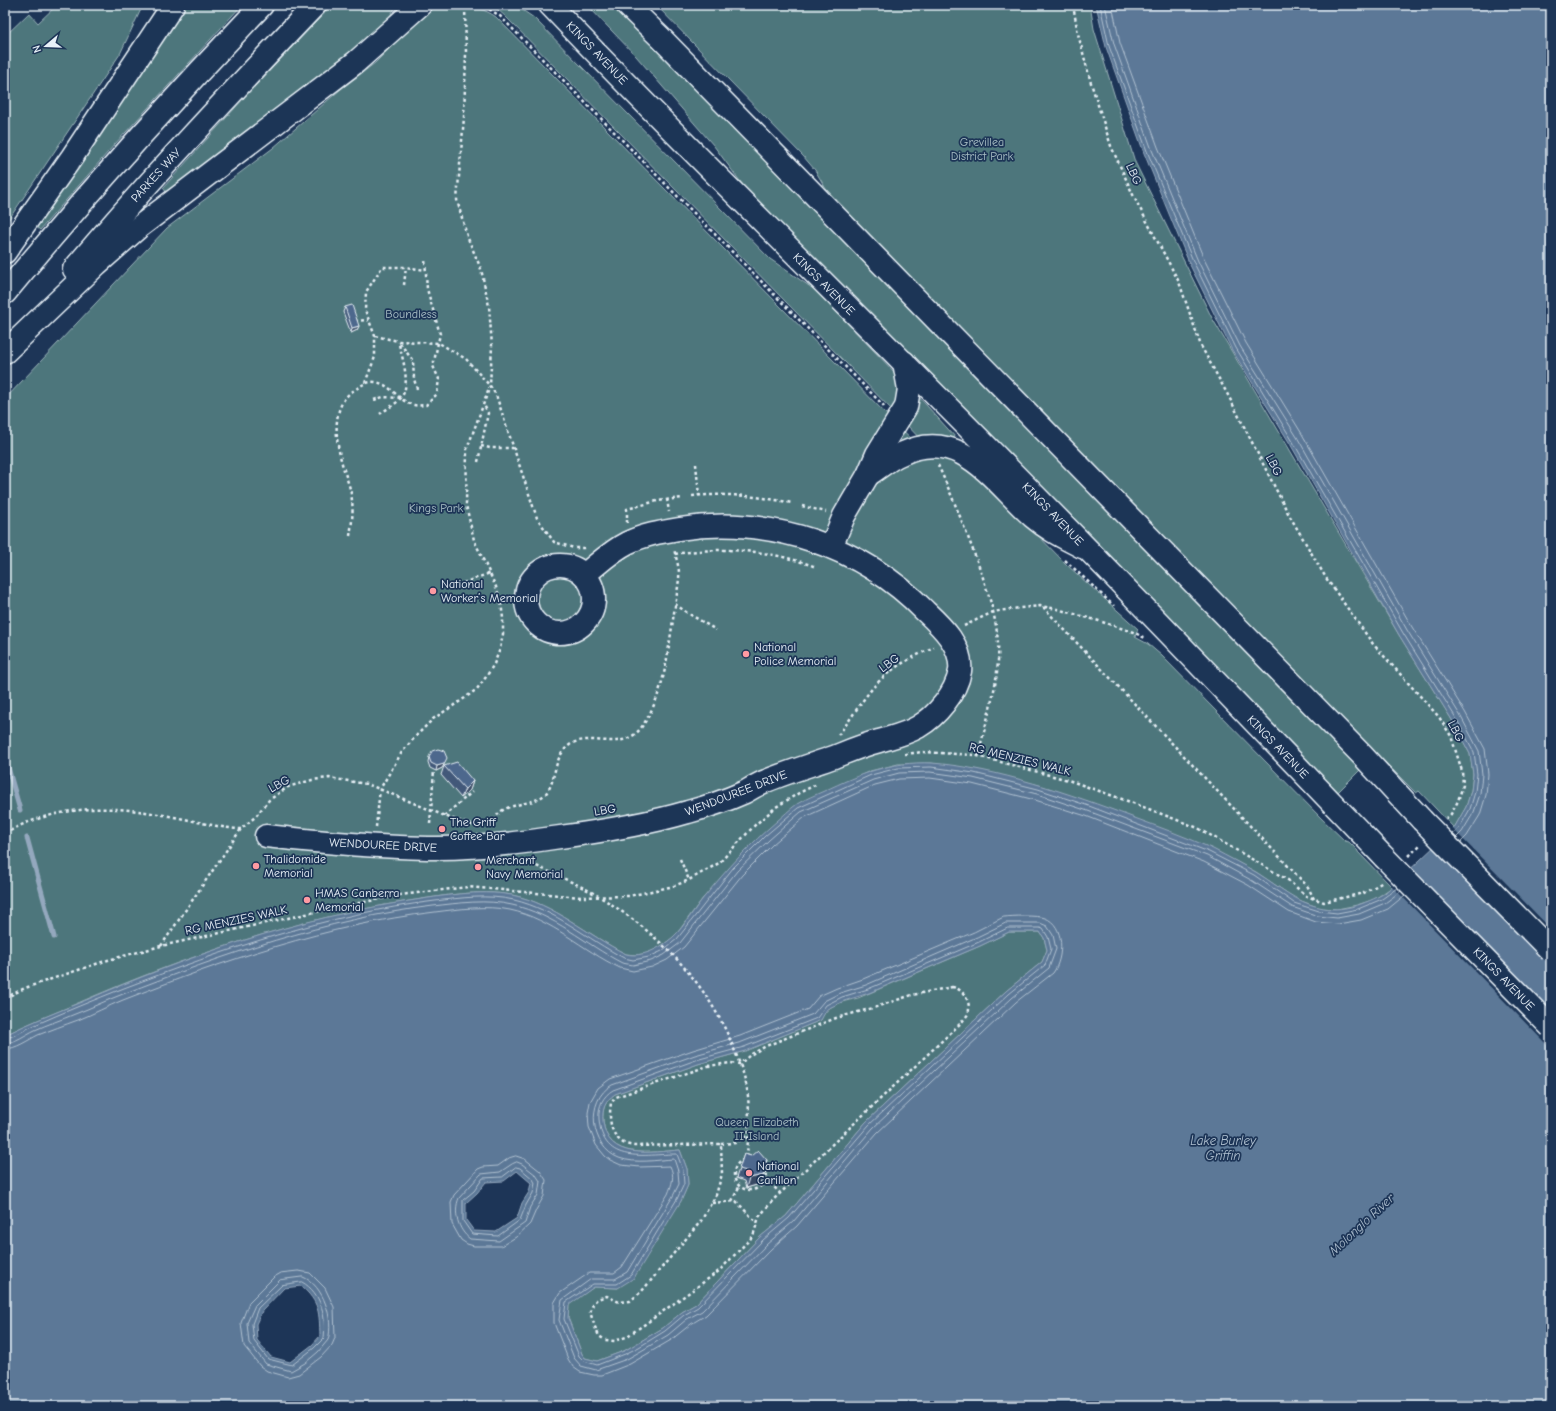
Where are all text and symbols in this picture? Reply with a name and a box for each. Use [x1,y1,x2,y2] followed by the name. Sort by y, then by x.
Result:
[563,19,631,87] street label: KINGS AVENUE
[26,26,66,66] north arrow
[30,44,44,55] text: N
[951,135,1013,163] park label: Grevillea District Park
[128,144,185,205] street label: PARKES WAY
[1123,161,1145,187] street label: LBG
[790,250,858,318] street label: KINGS AVENUE
[385,307,437,321] park label: Boundless
[1263,452,1285,478] street label: LBG
[1019,480,1087,548] street label: KINGS AVENUE
[409,501,463,515] park label: Kings Park
[441,577,538,605] place label: National Worker’s Memorial
[428,586,438,596] marker: National Worker’s Memorial
[754,640,836,668] place label: National Police Memorial
[741,649,751,659] marker: National Police Memorial
[876,651,902,675] street label: LBG
[1244,713,1312,781] street label: KINGS AVENUE
[1445,718,1467,744] street label: LBG
[968,740,1072,778] street label: RG MENZIES WALK
[683,767,789,819] street label: WENDOUREE DRIVE
[266,772,292,795] street label: LBG
[593,801,617,819] street label: LBG
[450,815,505,843] place label: The Griff Coffee Bar
[437,824,447,834] marker: The Griff Coffee Bar
[329,835,437,855] street label: WENDOUREE DRIVE
[264,852,326,880] place label: Thalidomide Memorial
[486,853,563,881] place label: Merchant Navy Memorial
[251,861,261,871] marker: Thalidomide Memorial
[473,862,483,872] marker: Merchant Navy Memorial
[315,886,399,914] place label: HMAS Canberra Memorial
[302,895,312,905] marker: HMAS Canberra Memorial
[184,902,289,938] street label: RG MENZIES WALK
[1470,945,1538,1013] street label: KINGS AVENUE
[715,1115,799,1143] park label: Queen Elizabeth II Island
[1190,1133,1257,1163] water label: Lake Burley Griffin
[757,1159,799,1187] place label: National Carillon
[744,1168,754,1178] marker: National Carillon
[1325,1190,1398,1259] water label: Molonglo River

